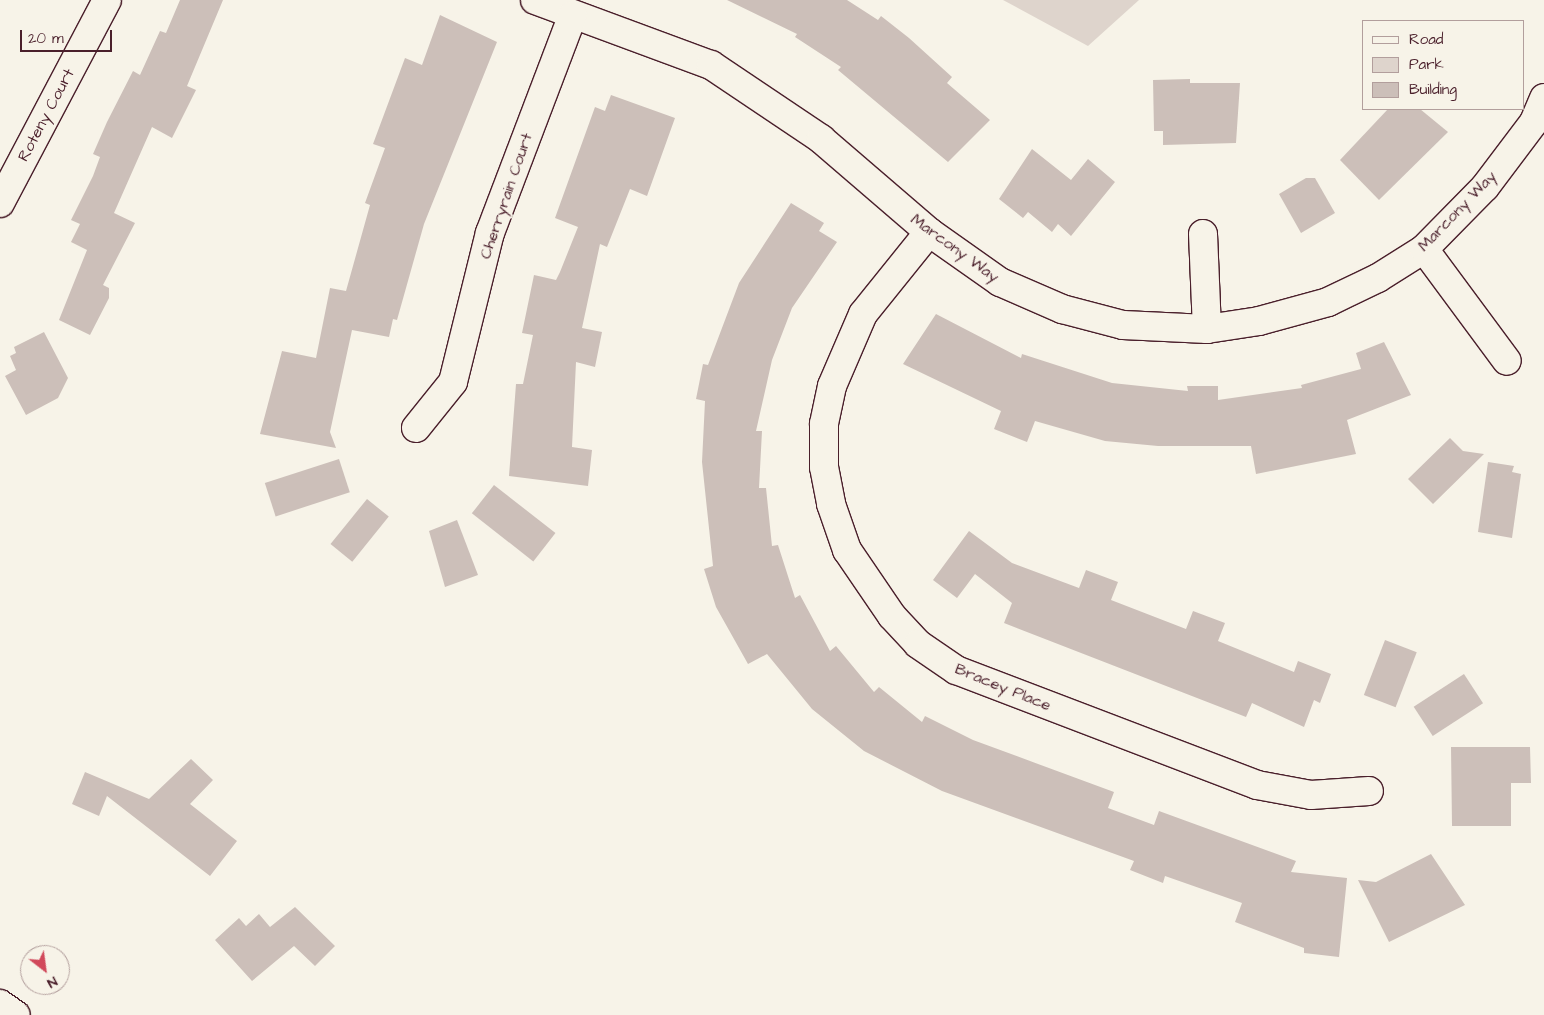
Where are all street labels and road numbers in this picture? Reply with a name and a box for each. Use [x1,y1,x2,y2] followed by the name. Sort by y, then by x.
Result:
[13,65,79,165] street label: Roteny Court
[475,131,537,261] street label: Cherryrain Court
[1414,167,1500,255] street label: Marcony Way
[907,210,1003,286] street label: Marcony Way
[952,659,1054,715] street label: Bracey Place

